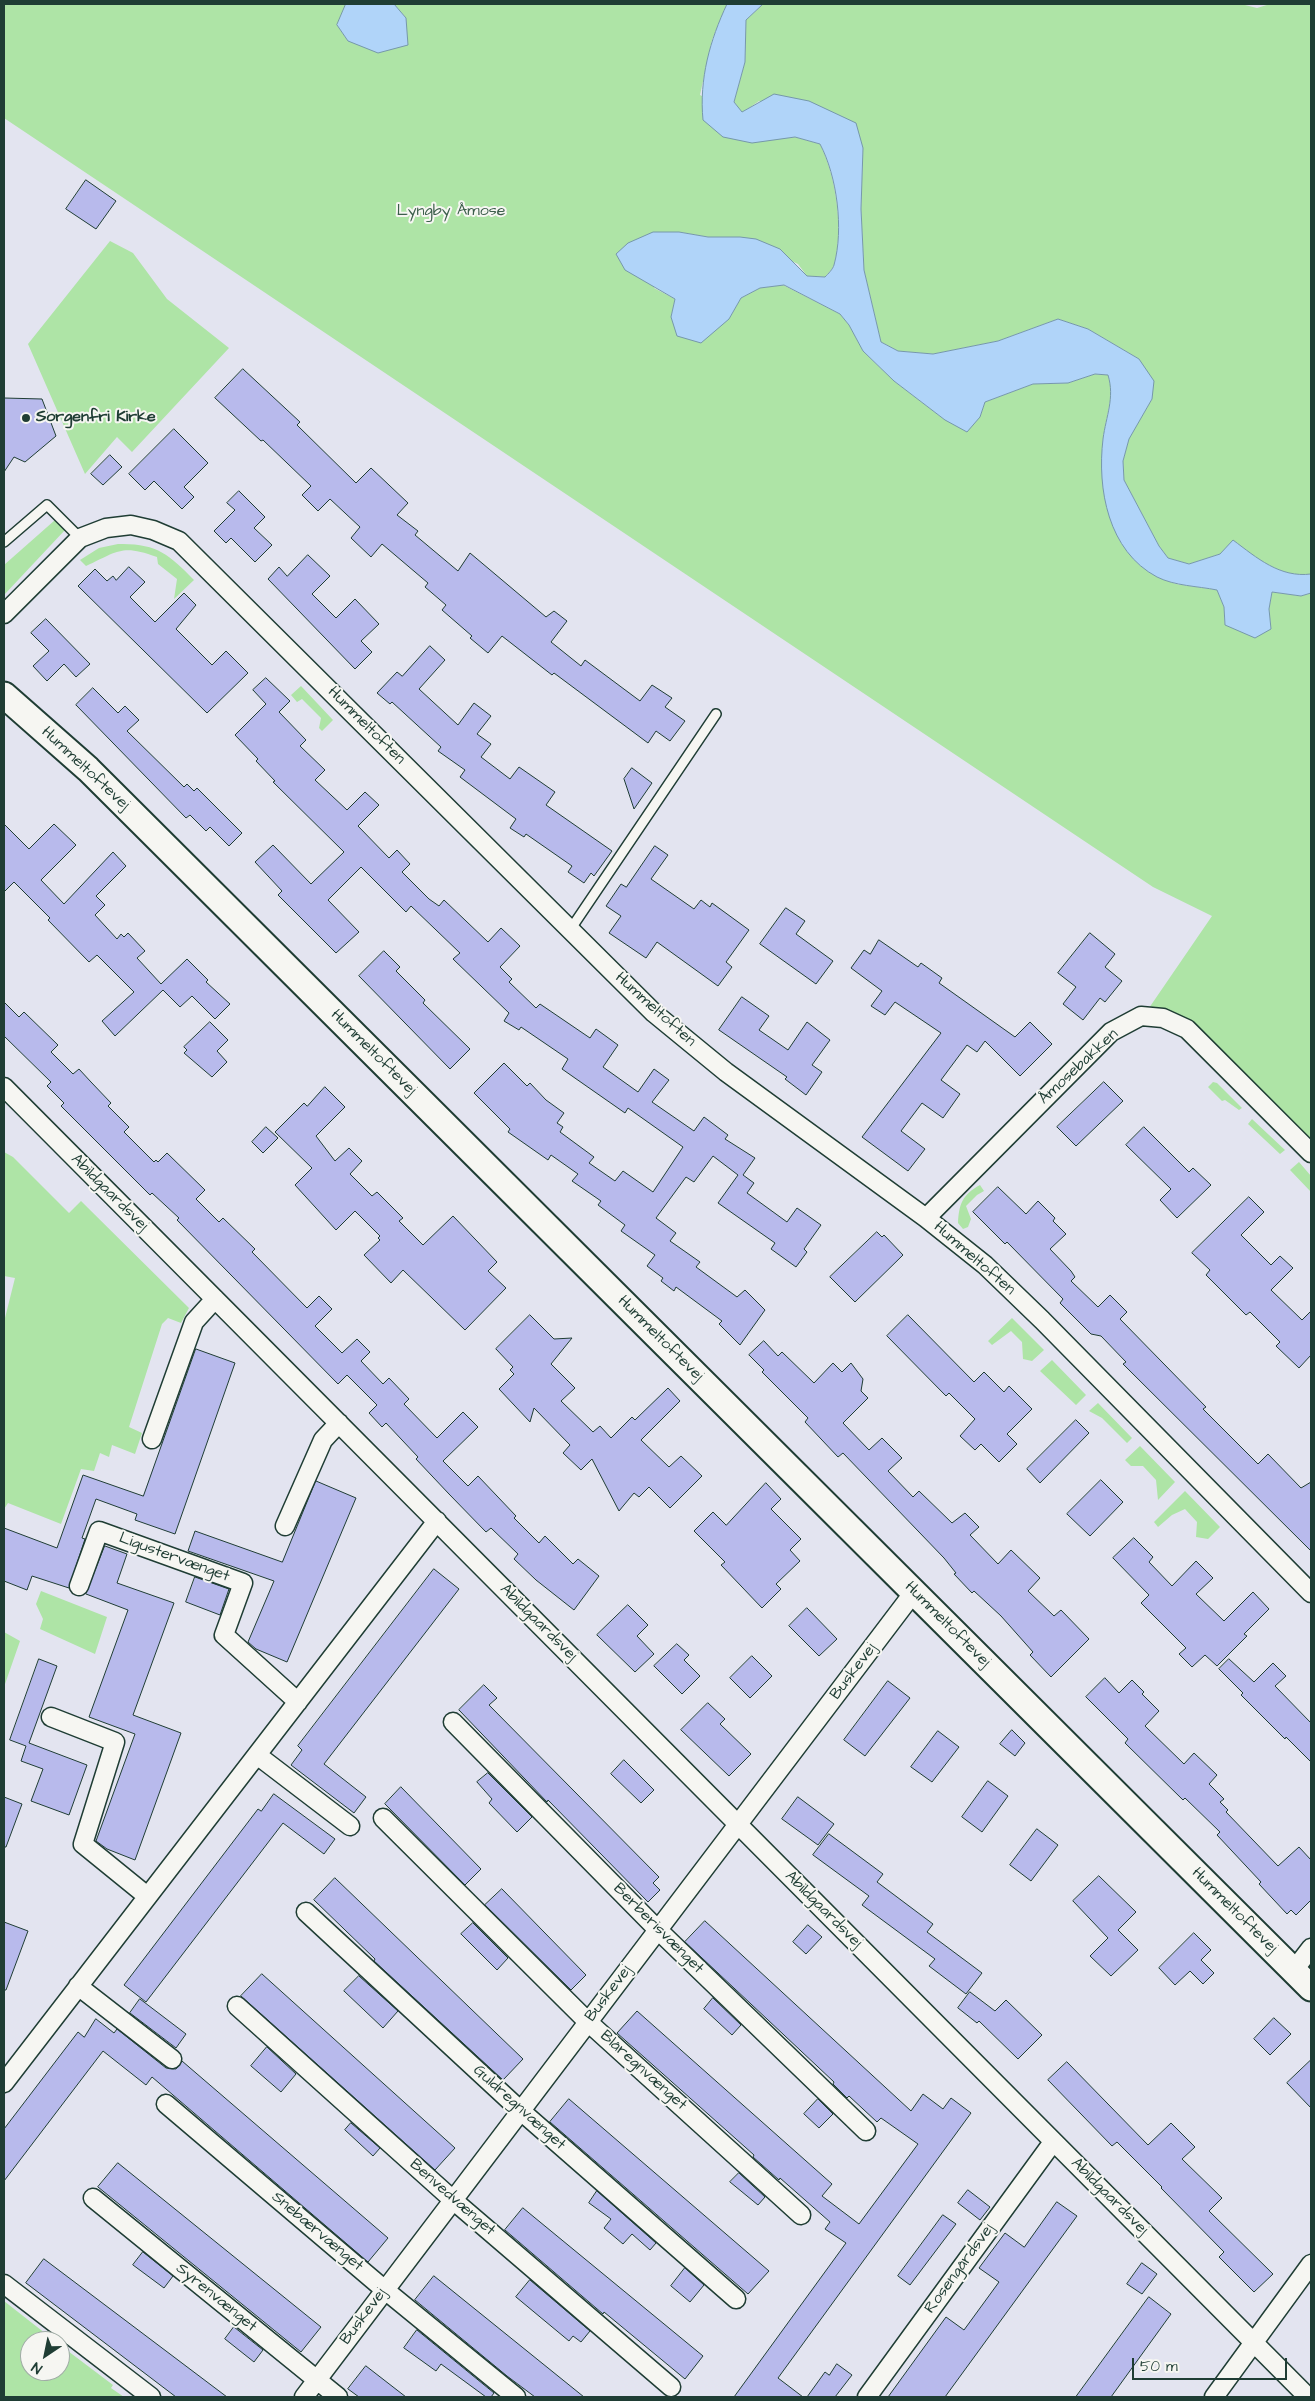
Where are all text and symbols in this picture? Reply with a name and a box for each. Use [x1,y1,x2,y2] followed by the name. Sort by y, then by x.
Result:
[397,202,505,222] park label: Lyngby Åmose
[36,408,156,428] place label: Sorgenfri Kirke
[20,412,32,424] marker: Sorgenfri Kirke
[323,683,409,769] street label: Hummeltoften
[37,723,133,815] street label: Hummeltoftevej
[611,969,699,1051] street label: Hummeltoften
[326,1006,420,1100] street label: Hummeltoftevej
[1035,1025,1123,1109] street label: Åmosebakken
[66,1150,152,1236] street label: Abildgaardsvej
[929,1218,1019,1300] street label: Hummeltoften
[613,1292,707,1386] street label: Hummeltoftevej
[116,1529,232,1587] street label: Ligustervænget
[900,1578,994,1672] street label: Hummeltoftevej
[495,1580,581,1666] street label: Abildgaardsvej
[827,1640,881,1704] street label: Buskevej
[1187,1864,1281,1958] street label: Hummeltoftevej
[780,1867,866,1953] street label: Abildgaardsvej
[609,1880,707,1978] street label: Berberisvænget
[582,1962,636,2026] street label: Buskevej
[596,2027,690,2115] street label: Blåregnvænget
[469,2061,569,2155] street label: Guldregnvænget
[1066,2154,1152,2240] street label: Abildgaardsvej
[405,2155,499,2241] street label: Benvedvænget
[267,2188,367,2276] street label: Snebærvænget
[921,2220,999,2318] street label: Rosengårdsvej
[171,2259,261,2337] street label: Syrenvænget
[337,2285,391,2349] street label: Buskevej
[20,2331,70,2381] north arrow
[1135,2348,1290,2380] scale bar
[1140,2356,1178,2377] text: 50 m
[28,2357,46,2378] text: N

